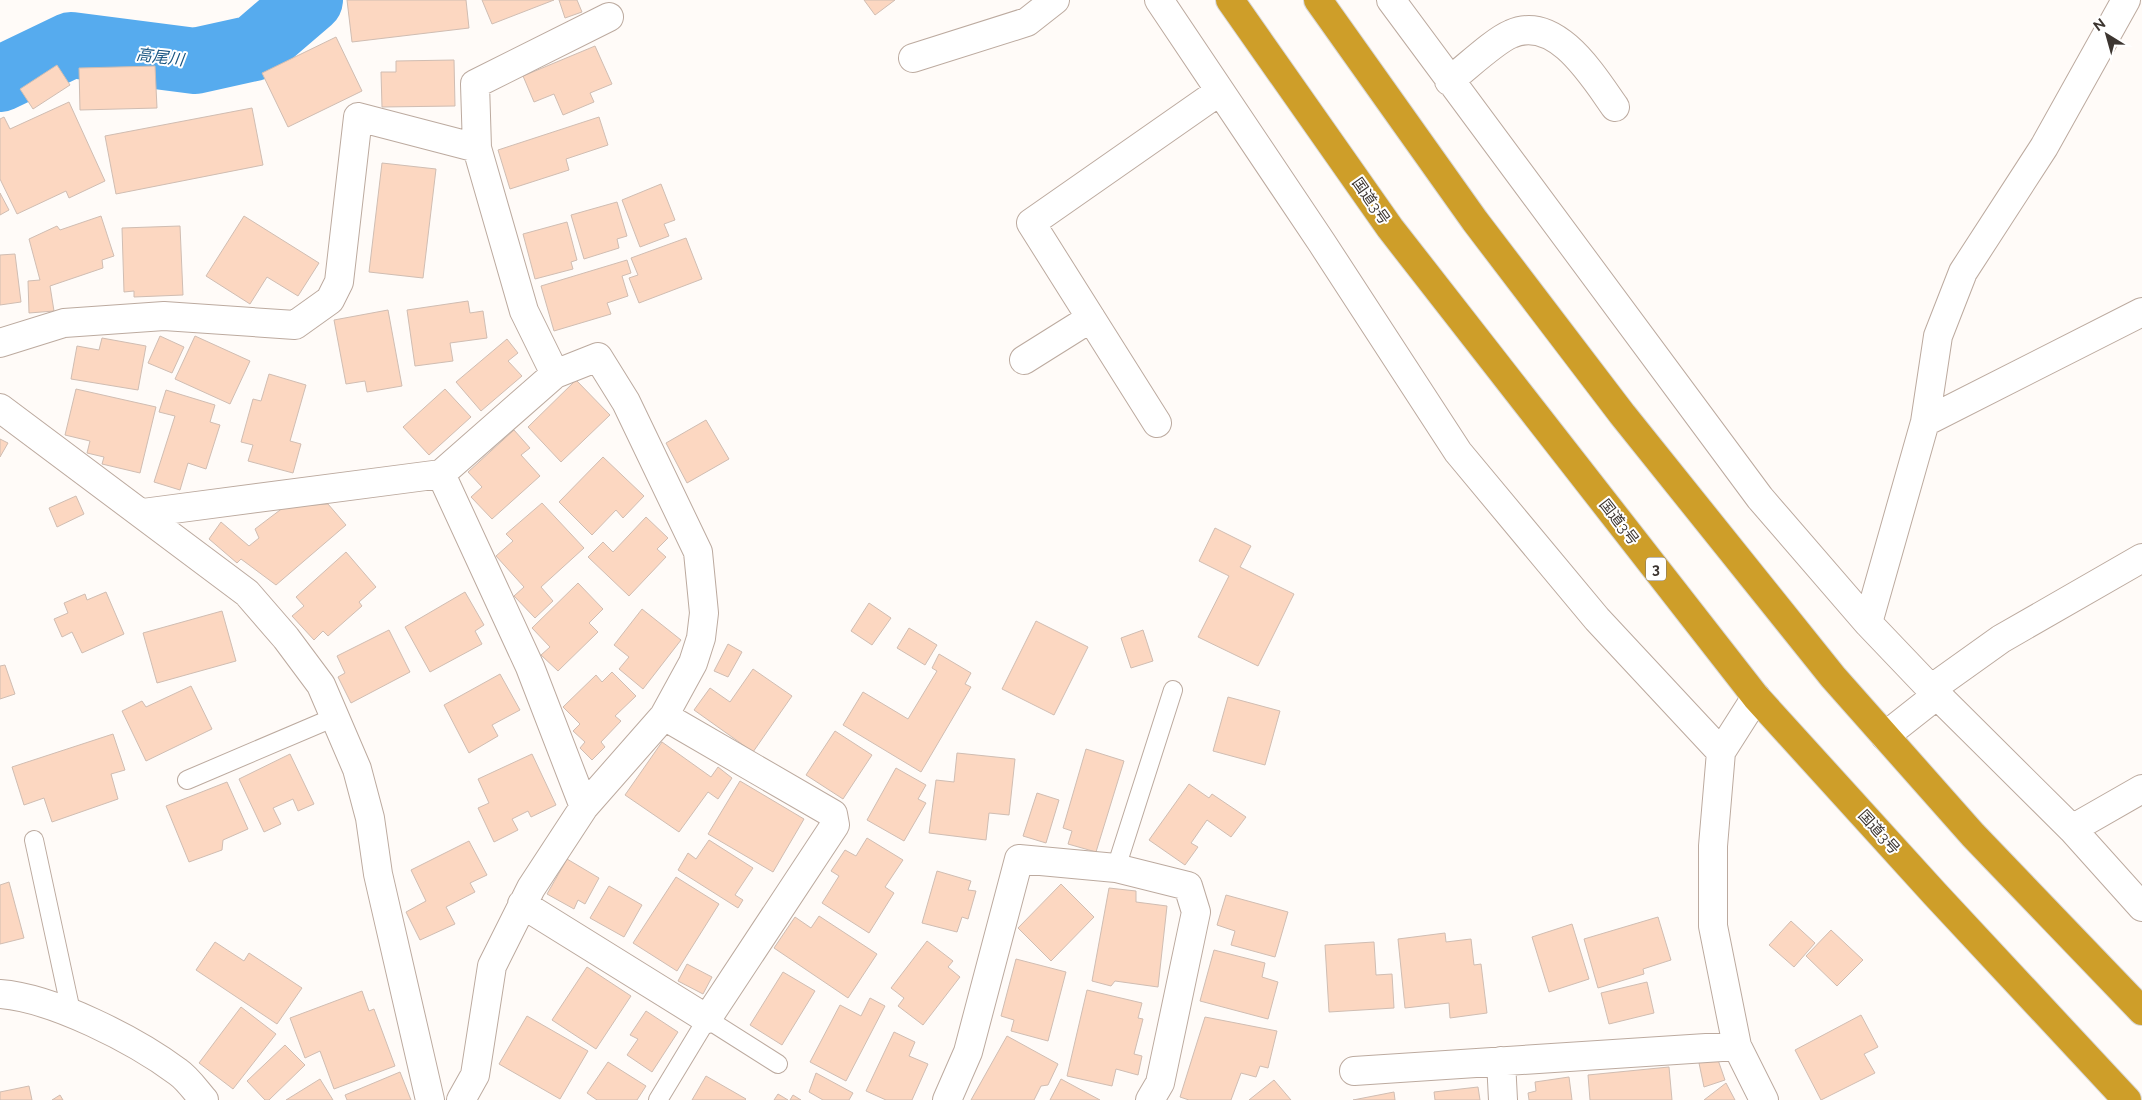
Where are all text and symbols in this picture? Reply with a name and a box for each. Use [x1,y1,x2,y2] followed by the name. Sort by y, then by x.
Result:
[2082,10,2132,60] north arrow
[2090,15,2108,34] text: N
[135,45,187,70] water label: 高尾川
[1348,174,1394,228] street label: 国道3号
[1596,496,1642,548] street label: 国道3号
[1646,558,1666,580] road number: 3
[1855,806,1903,858] street label: 国道3号

